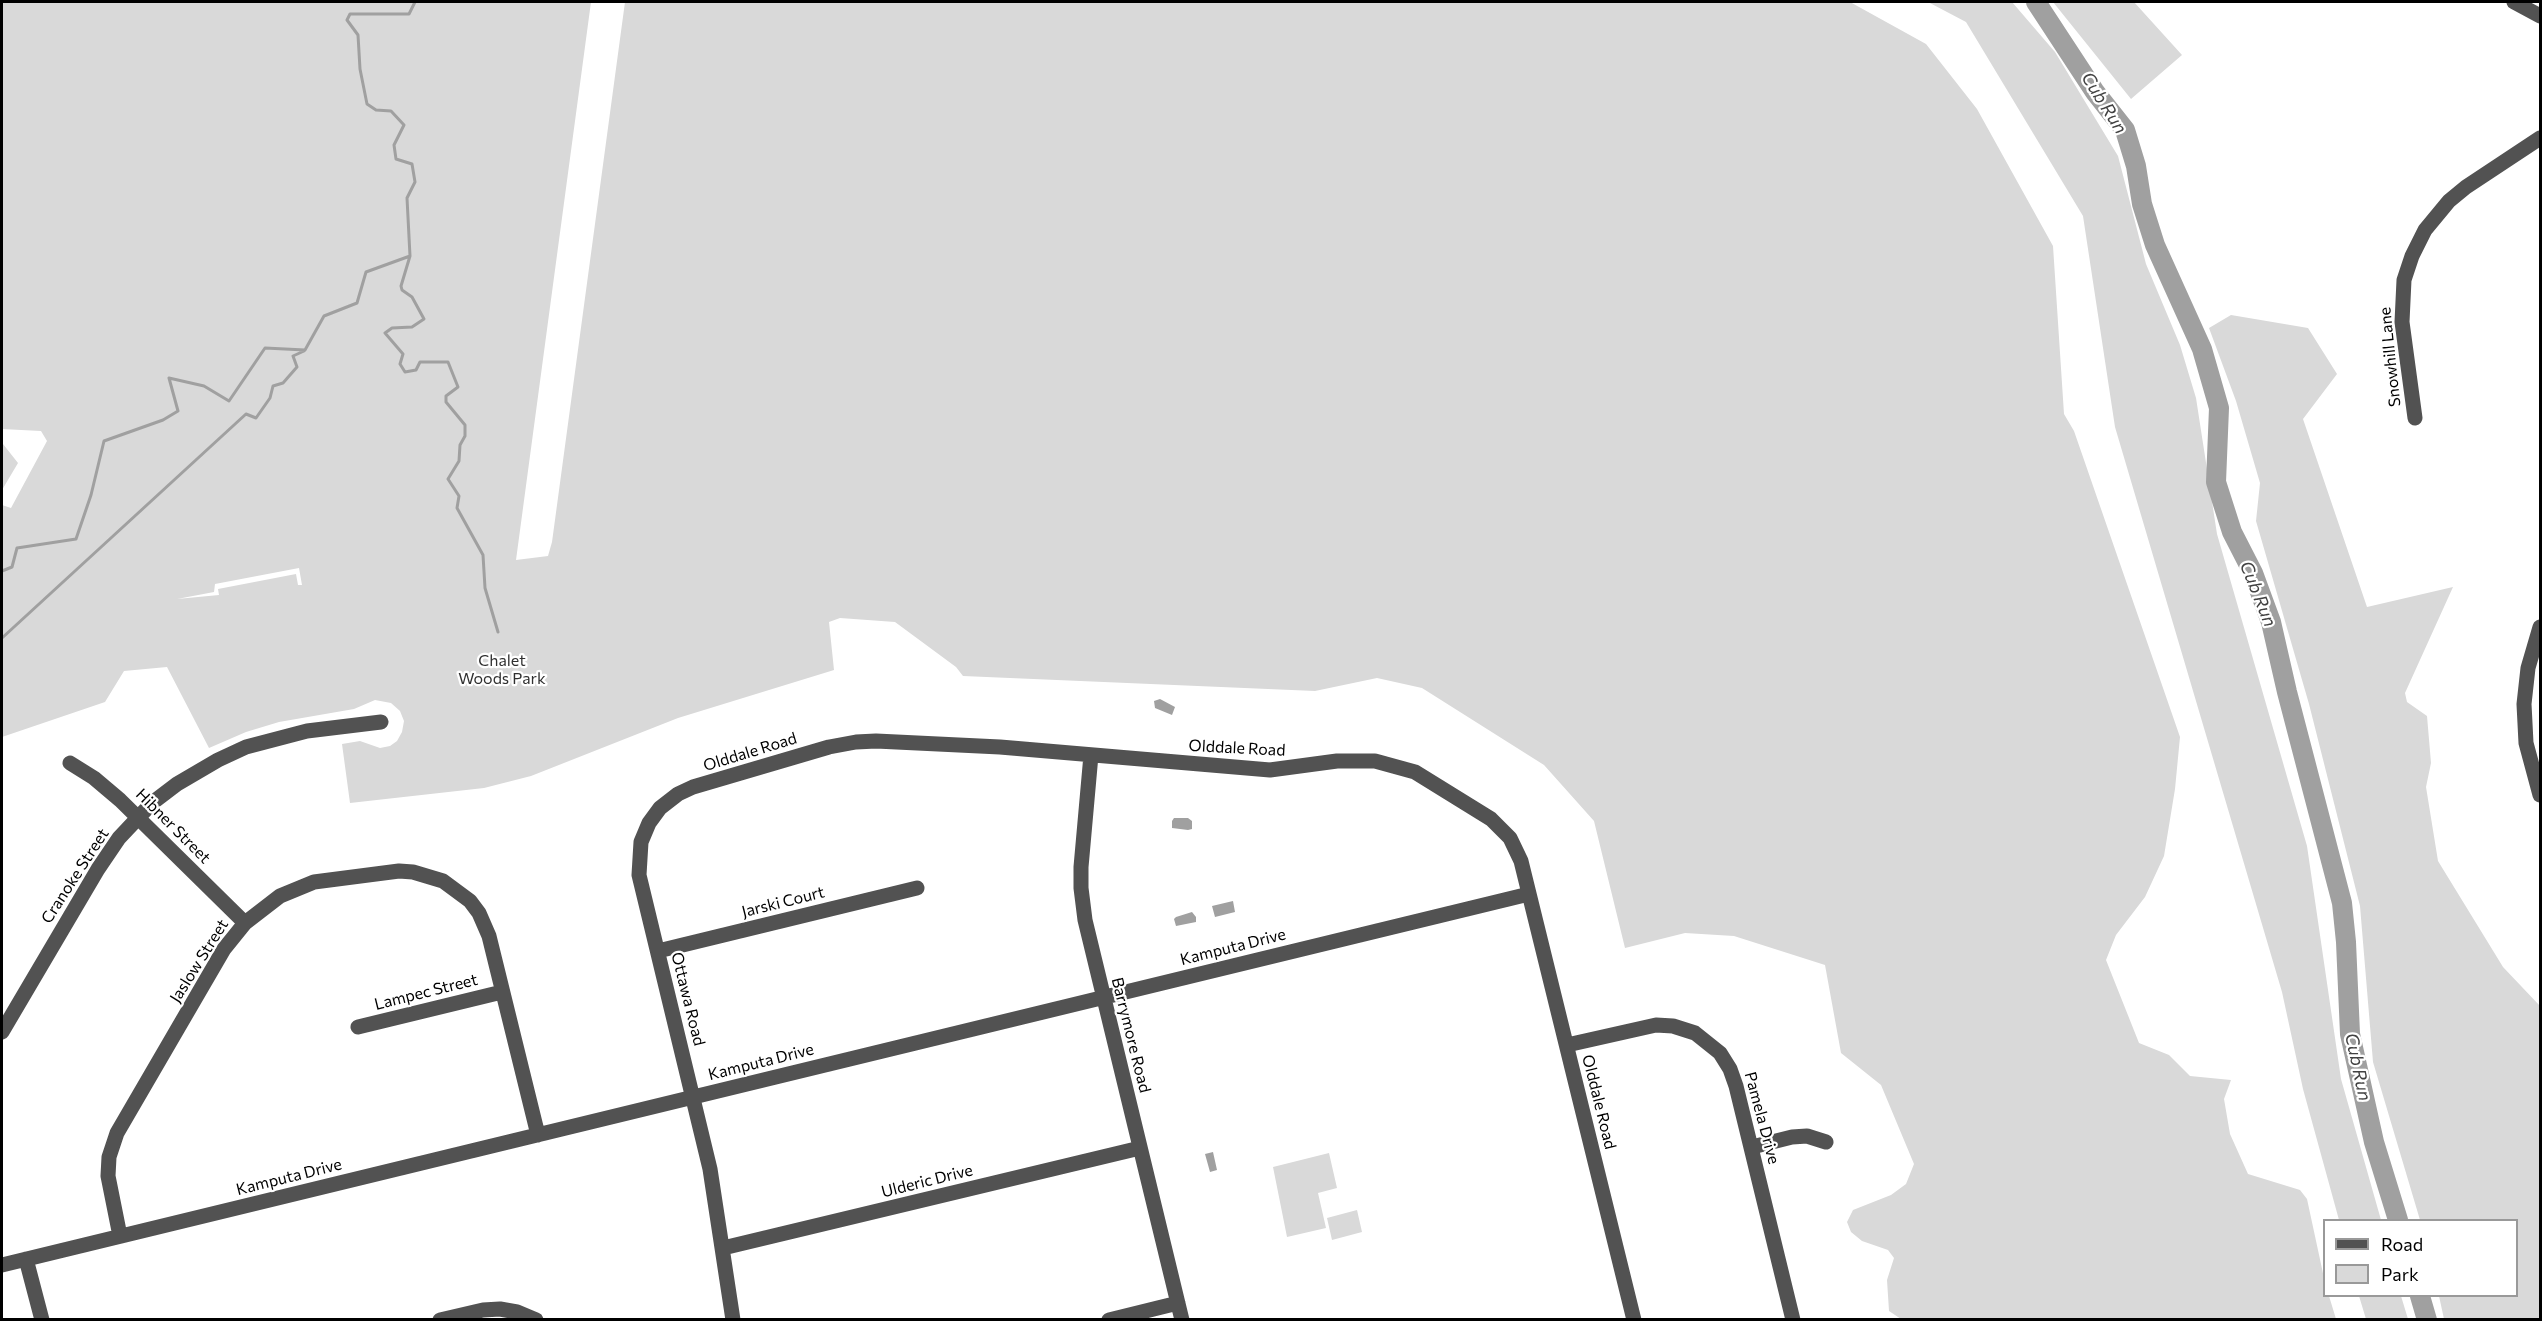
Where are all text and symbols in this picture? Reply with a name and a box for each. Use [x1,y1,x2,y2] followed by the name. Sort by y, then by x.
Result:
[2077,68,2131,138] water label: Cub Run
[2375,306,2405,408] street label: Snowhill Lane
[2235,558,2281,630] water label: Cub Run
[458,651,546,689] park label: Chalet Woods Park
[701,729,799,775] street label: Olddale Road
[1188,736,1286,760] street label: Olddale Road
[132,785,214,867] street label: Hibner Street
[37,825,113,927] street label: Cranoke Street
[740,882,826,922] street label: Jarski Court
[166,916,232,1006] street label: Jaslow Street
[1178,925,1288,969] street label: Kamputa Drive
[667,950,709,1048] street label: Ottawa Road
[372,970,480,1014] street label: Lampec Street
[1107,975,1155,1095] street label: Barrymore Road
[2340,1031,2376,1103] water label: Cub Run
[706,1040,816,1084] street label: Kamputa Drive
[1578,1053,1620,1151] street label: Olddale Road
[1740,1070,1784,1166] street label: Pamela Drive
[234,1155,344,1199] street label: Kamputa Drive
[879,1160,975,1202] street label: Ulderic Drive
[2323,1219,2518,1297] legend
[2381,1233,2423,1255] text: Road
[2381,1263,2419,1285] text: Park

